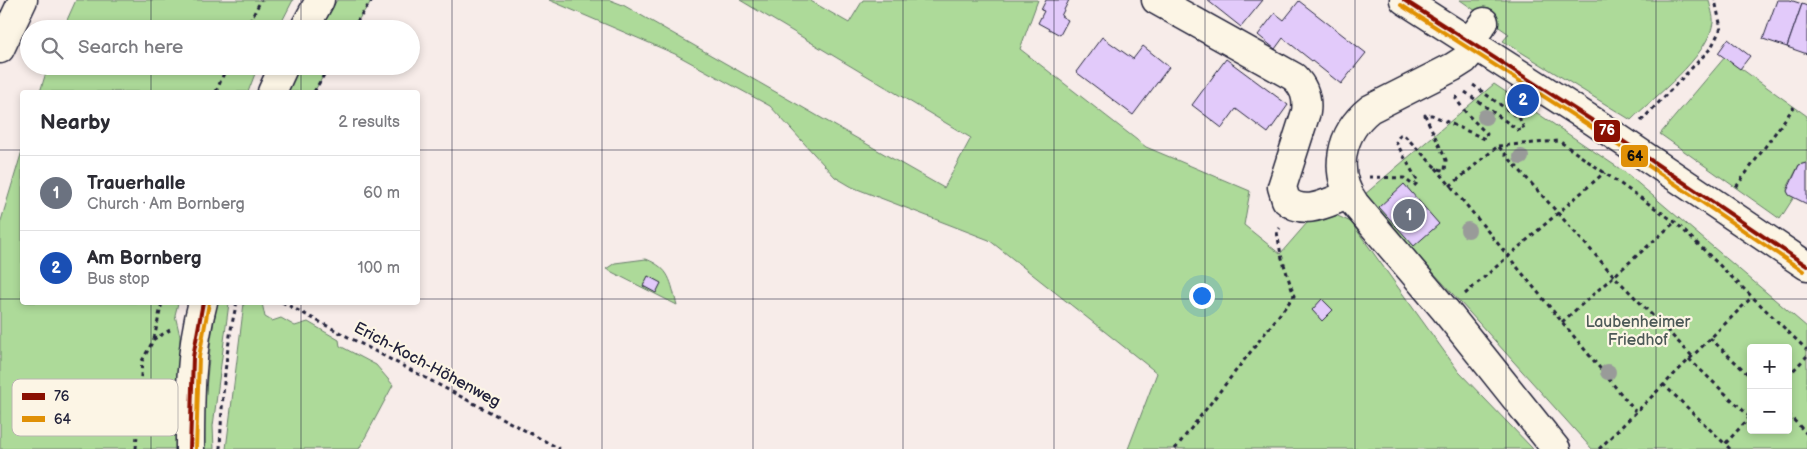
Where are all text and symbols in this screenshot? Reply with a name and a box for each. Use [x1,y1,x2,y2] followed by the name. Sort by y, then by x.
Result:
[20,20,420,75] search box
[38,34,66,62] icon: search
[78,36,183,59] text: Search here
[1507,81,1539,119] pin: 2
[40,110,110,135] text: Nearby
[338,113,400,132] text: 2 results
[1593,119,1621,143] line badge: 76
[1599,122,1615,139] text: 76
[1620,144,1649,168] line badge: 64
[1627,148,1644,165] text: 64
[87,172,186,195] text: Trauerhalle
[53,184,59,203] text: 1
[363,184,400,203] text: 60 m
[87,195,245,214] text: Church · Am Bornberg
[1393,196,1425,234] pin: 1
[87,247,201,270] text: Am Bornberg
[51,259,61,278] text: 2
[357,259,400,278] text: 100 m
[87,270,150,289] text: Bus stop
[1189,283,1215,309] your location
[1586,313,1691,350] park label: Laubenheimer Friedhof
[351,318,503,412] street label: Erich-Koch-Höhenweg
[1747,344,1792,434] map controls
[1747,344,1792,389] button: +
[12,379,178,436] legend
[54,388,70,405] text: 76
[1747,389,1792,434] button: −
[54,411,72,428] text: 64

